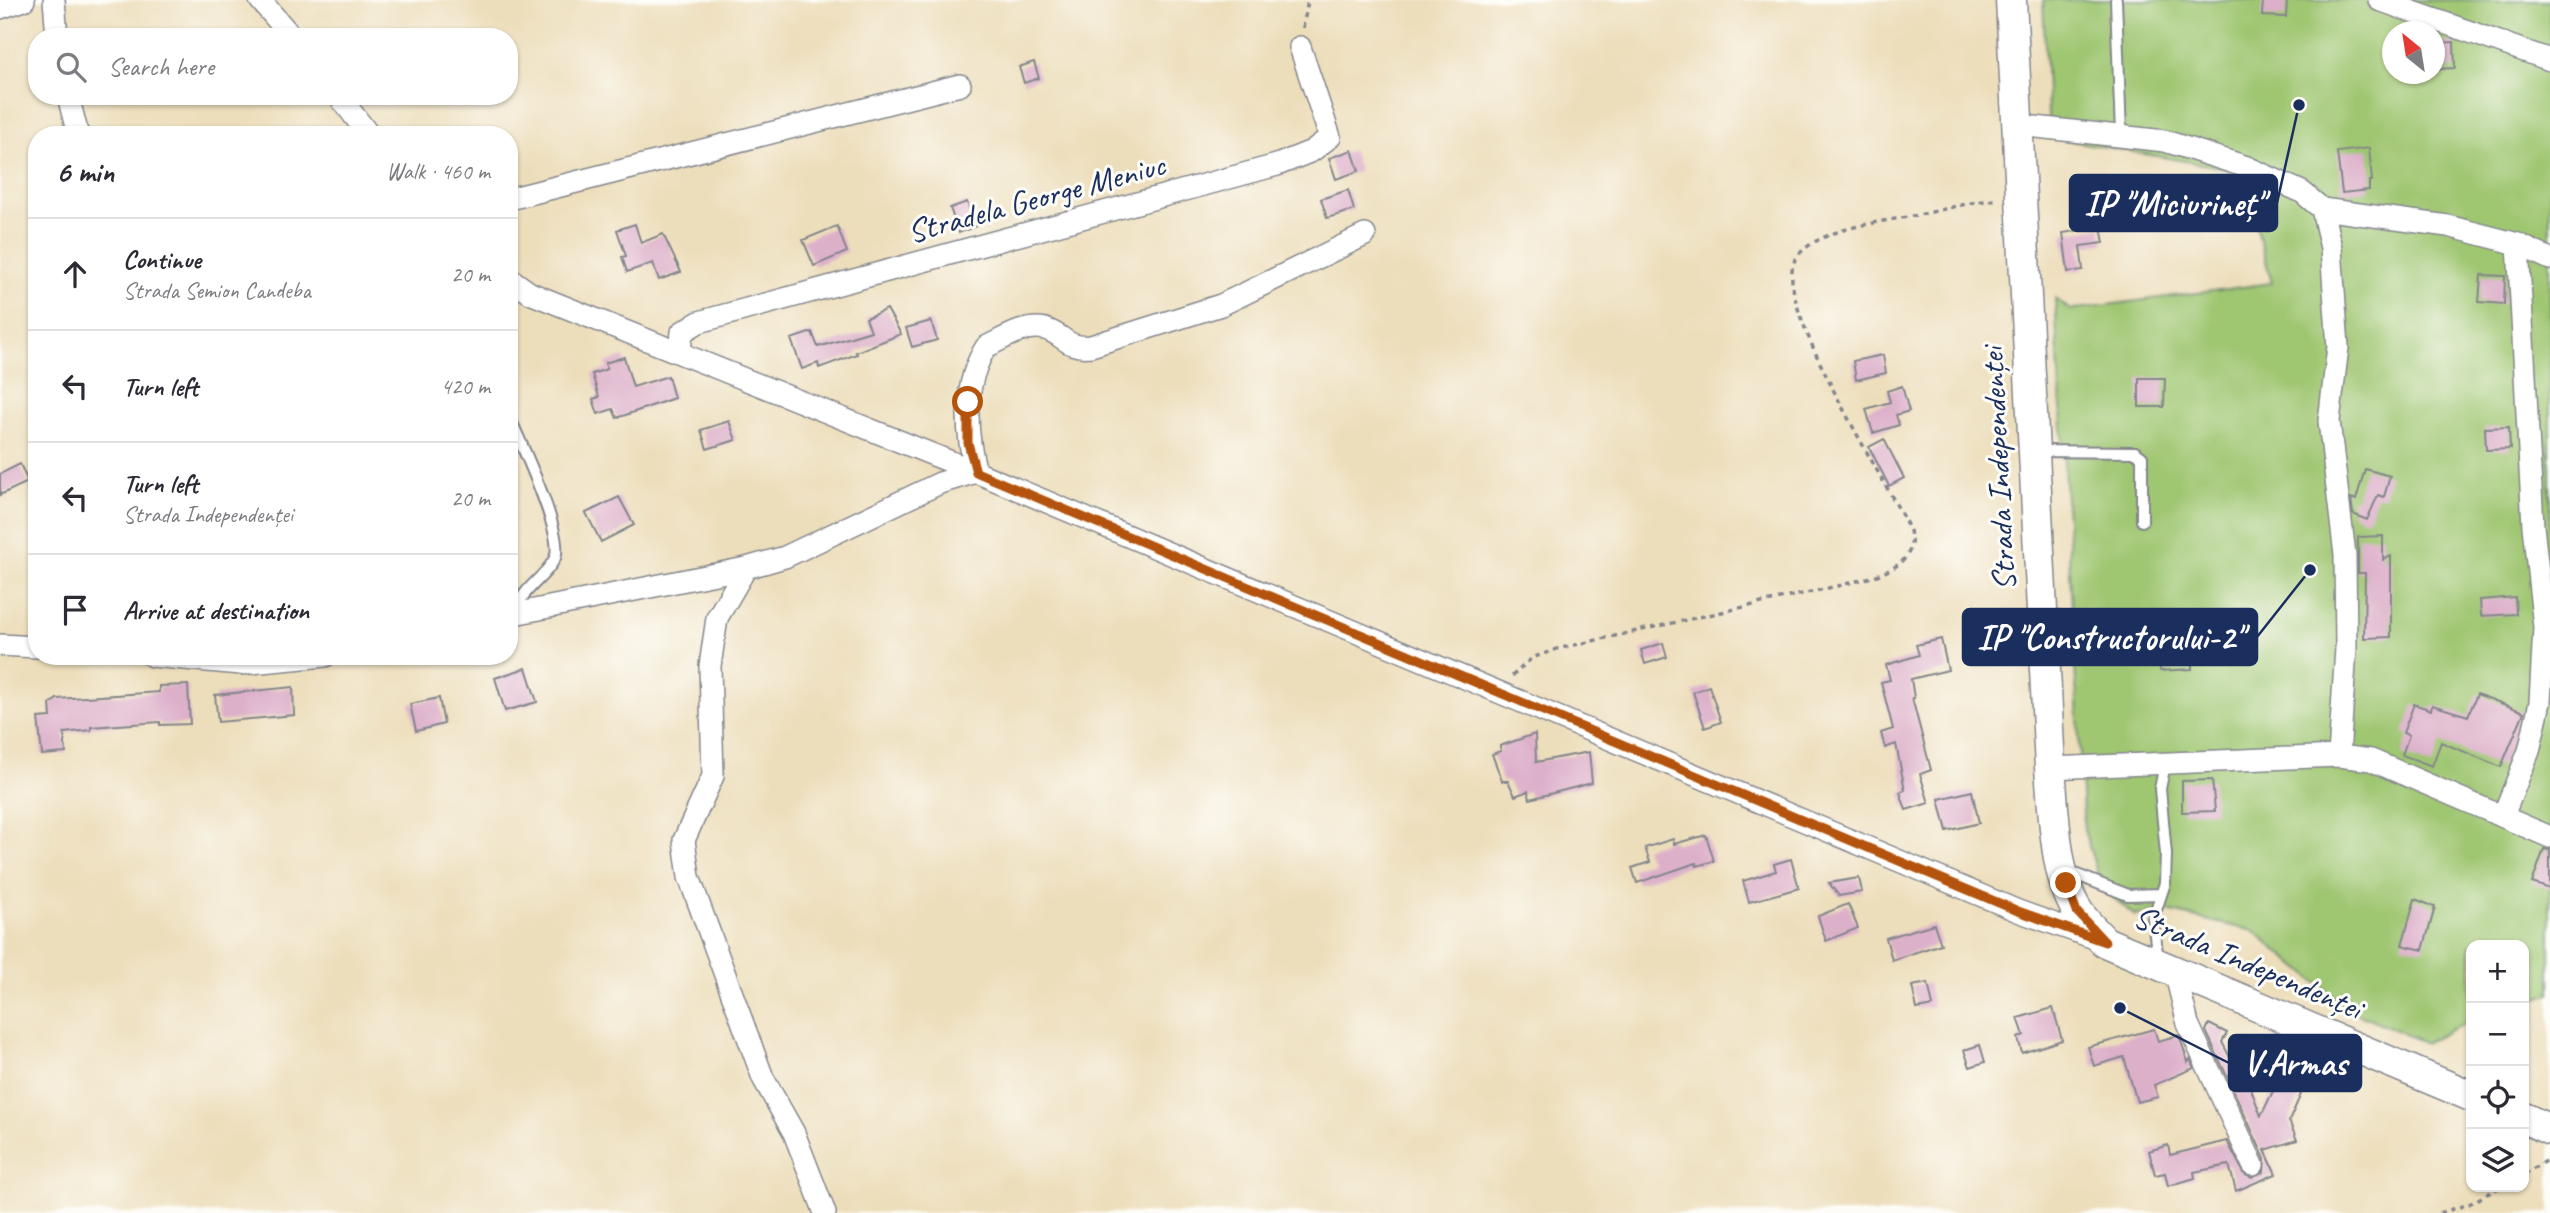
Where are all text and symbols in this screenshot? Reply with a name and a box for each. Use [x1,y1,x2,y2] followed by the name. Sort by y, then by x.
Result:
[2382,21,2445,84] north arrow
[28,28,518,105] search box
[52,48,90,86] icon: search
[108,50,214,83] text: Search here
[903,143,1171,253] street label: Stradela George Meniuc
[56,153,114,191] text: 6 min
[386,157,490,186] text: Walk · 460 m
[2070,175,2277,231] callout: IP "Miciurineț"
[2084,181,2272,226] text: IP "Miciurineț"
[123,243,201,276] text: Continue
[56,255,94,293] icon: ahead
[451,260,490,289] text: 20 m
[123,276,311,305] text: Strada Semion Candeba
[1970,342,2025,592] street label: Strada Independenței
[56,367,94,405] icon: left
[123,370,198,403] text: Turn left
[441,372,490,401] text: 420 m
[952,386,983,417] route start
[123,467,198,500] text: Turn left
[56,479,94,517] icon: left
[451,484,490,513] text: 20 m
[123,500,293,529] text: Strada Independenței
[56,591,94,629] icon: arrive
[123,594,309,627] text: Arrive at destination
[1963,609,2257,665] callout: IP "Constructorului-2"
[1977,615,2251,660] text: IP "Constructorului-2"
[2050,867,2081,898] route end
[2128,895,2372,1030] street label: Strada Independenței
[2466,940,2529,1192] map controls
[2466,940,2529,1003] button: +
[2466,1003,2529,1066] button: −
[2229,1035,2361,1091] callout: V.Armas
[2243,1041,2350,1086] text: V.Armas
[2466,1066,2529,1129] button: locate
[2466,1129,2529,1192] button: layers

